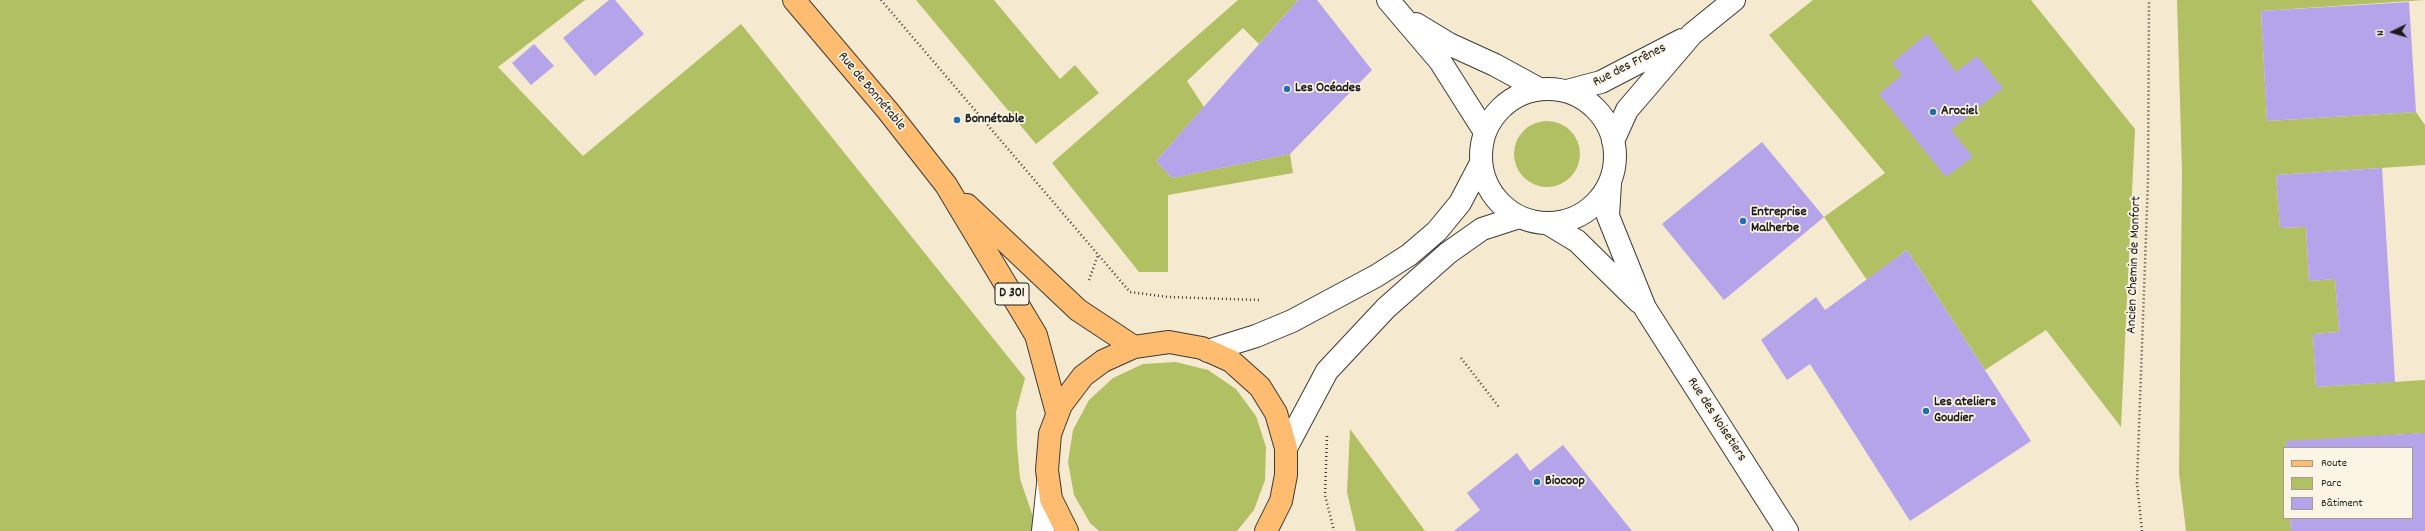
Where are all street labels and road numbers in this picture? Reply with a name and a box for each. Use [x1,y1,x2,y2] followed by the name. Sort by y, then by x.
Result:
[1591,40,1669,92] street label: Rue des Frênes
[833,49,909,135] street label: Rue de Bonnétable
[2124,196,2146,334] street label: Ancien Chemin de Monfort
[995,283,1029,305] road number: D 301
[1683,375,1749,465] street label: Rue des Noisetiers

